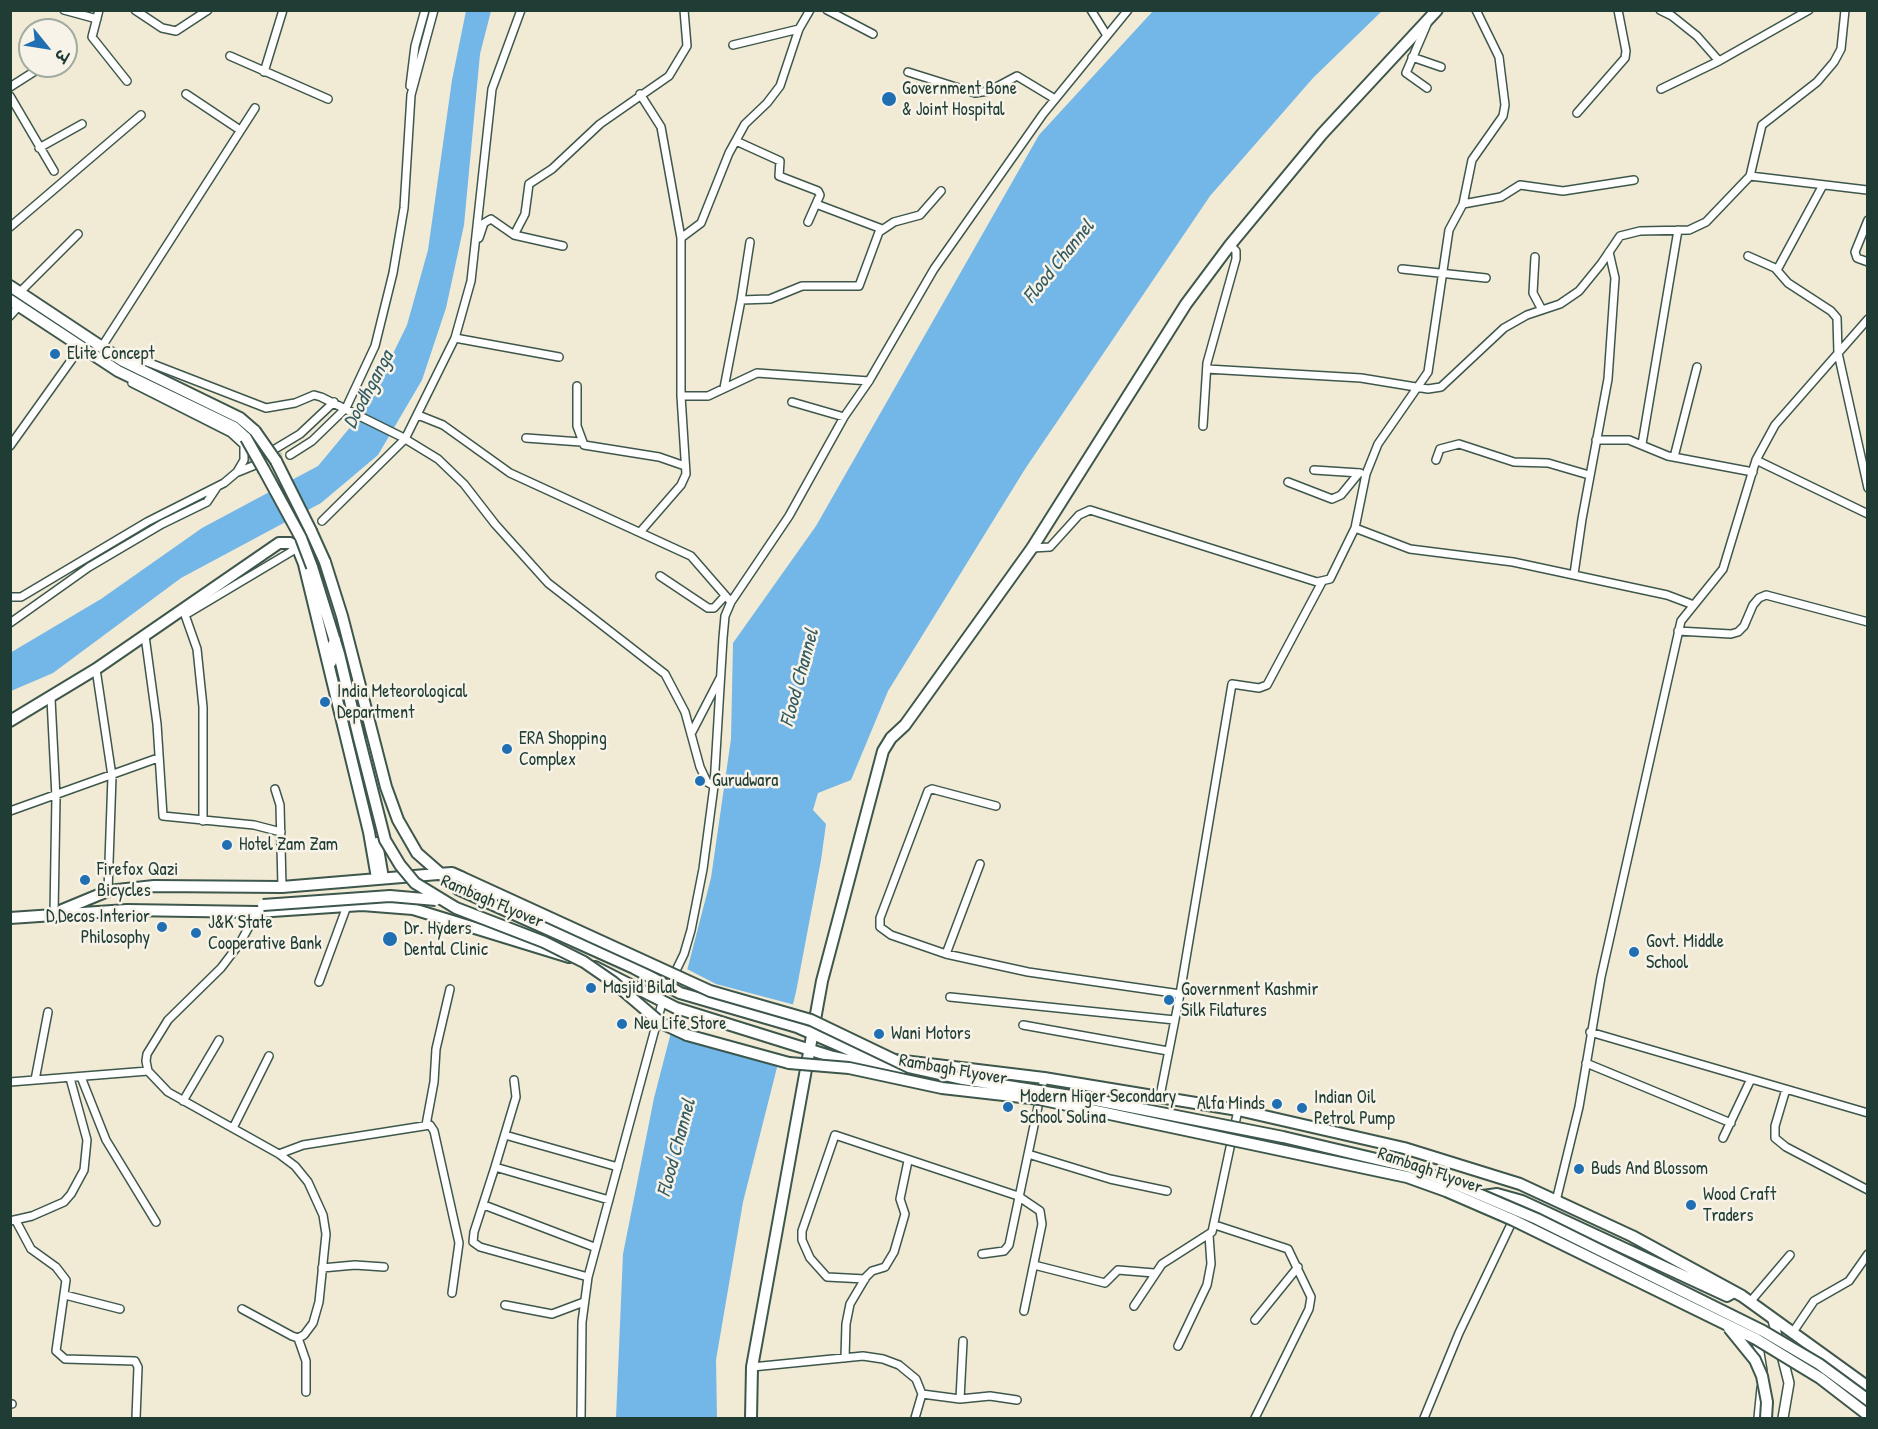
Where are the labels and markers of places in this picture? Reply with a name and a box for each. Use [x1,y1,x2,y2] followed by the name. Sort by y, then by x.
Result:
[902,78,1017,121] place label: Government Bone & Joint Hospital
[880,90,898,108] marker: Government Bone & Joint Hospital
[67,343,155,365] place label: Elite Concept
[48,347,62,361] marker: Elite Concept
[337,681,467,724] place label: India Meteorological Department
[318,695,332,709] marker: India Meteorological Department
[519,728,607,771] place label: ERA Shopping Complex
[500,742,514,756] marker: ERA Shopping Complex
[712,770,778,792] place label: Gurudwara
[693,774,707,788] marker: Gurudwara
[239,834,338,856] place label: Hotel Zam Zam
[220,838,234,852] marker: Hotel Zam Zam
[97,859,178,902] place label: Firefox Qazi Bicycles
[78,873,92,887] marker: Firefox Qazi Bicycles
[46,906,150,948] place label: D,Decos Interior Philosophy
[208,912,322,954] place label: J&K State Cooperative Bank
[404,918,488,960] place label: Dr. Hyders Dental Clinic
[155,920,169,934] marker: D,Decos Interior Philosophy
[189,926,203,940] marker: J&K State Cooperative Bank
[381,930,399,948] marker: Dr. Hyders Dental Clinic
[1646,931,1724,974] place label: Govt. Middle School
[1627,945,1641,959] marker: Govt. Middle School
[603,977,677,999] place label: Masjid Bilal
[1181,979,1318,1022] place label: Government Kashmir Silk Filatures
[584,981,598,995] marker: Masjid Bilal
[1162,993,1176,1007] marker: Government Kashmir Silk Filatures
[634,1013,726,1035] place label: Neu Life Store
[615,1017,629,1031] marker: Neu Life Store
[891,1023,971,1045] place label: Wani Motors
[872,1027,886,1041] marker: Wani Motors
[1020,1086,1176,1128] place label: Modern Higer Secondary School Solina
[1314,1087,1395,1130] place label: Indian Oil Petrol Pump
[1197,1093,1265,1115] place label: Alfa Minds
[1270,1097,1284,1111] marker: Alfa Minds
[1001,1100,1015,1114] marker: Modern Higer Secondary School Solina
[1295,1101,1309,1115] marker: Indian Oil Petrol Pump
[1591,1158,1708,1180] place label: Buds And Blossom
[1572,1162,1586,1176] marker: Buds And Blossom
[1703,1184,1776,1226] place label: Wood Craft Traders
[1684,1198,1698,1212] marker: Wood Craft Traders

